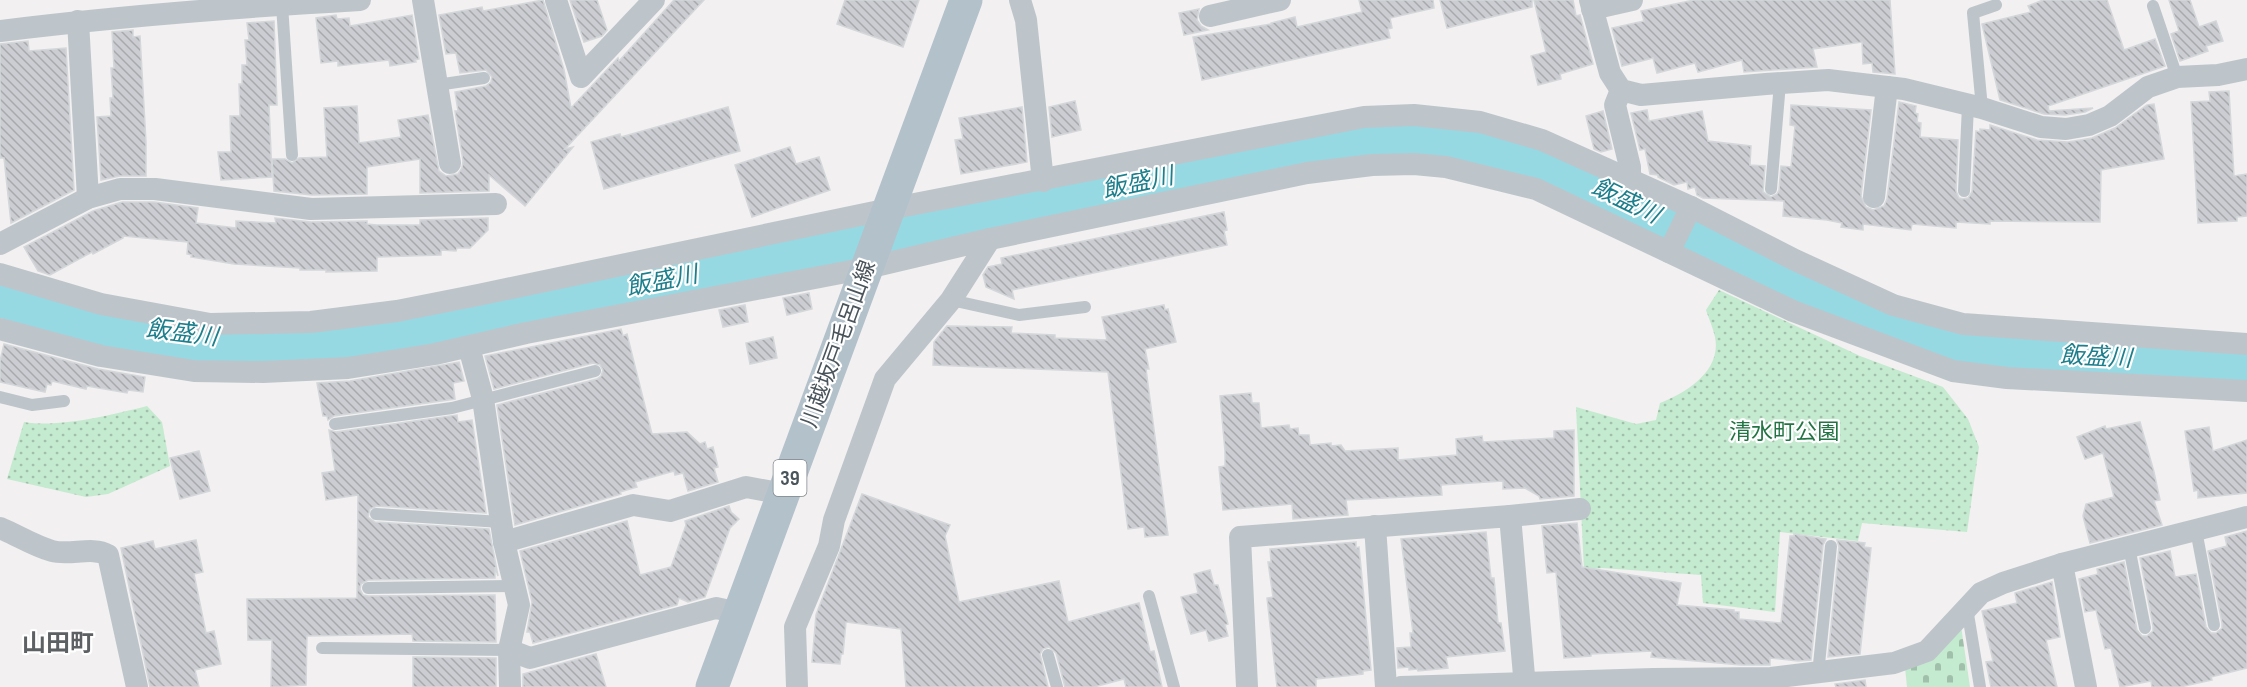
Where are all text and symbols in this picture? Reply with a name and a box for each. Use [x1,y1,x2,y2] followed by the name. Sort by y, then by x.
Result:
[1100,161,1179,205] water label: 飯盛川
[1587,172,1667,231] water label: 飯盛川
[796,257,882,431] street label: 川越坂戸毛呂山線
[624,259,703,302] water label: 飯盛川
[145,314,222,352] water label: 飯盛川
[2059,341,2136,374] water label: 飯盛川
[1729,419,1839,446] park label: 清水町公園
[774,460,806,496] road number: 39
[22,629,94,658] district label: 山田町

